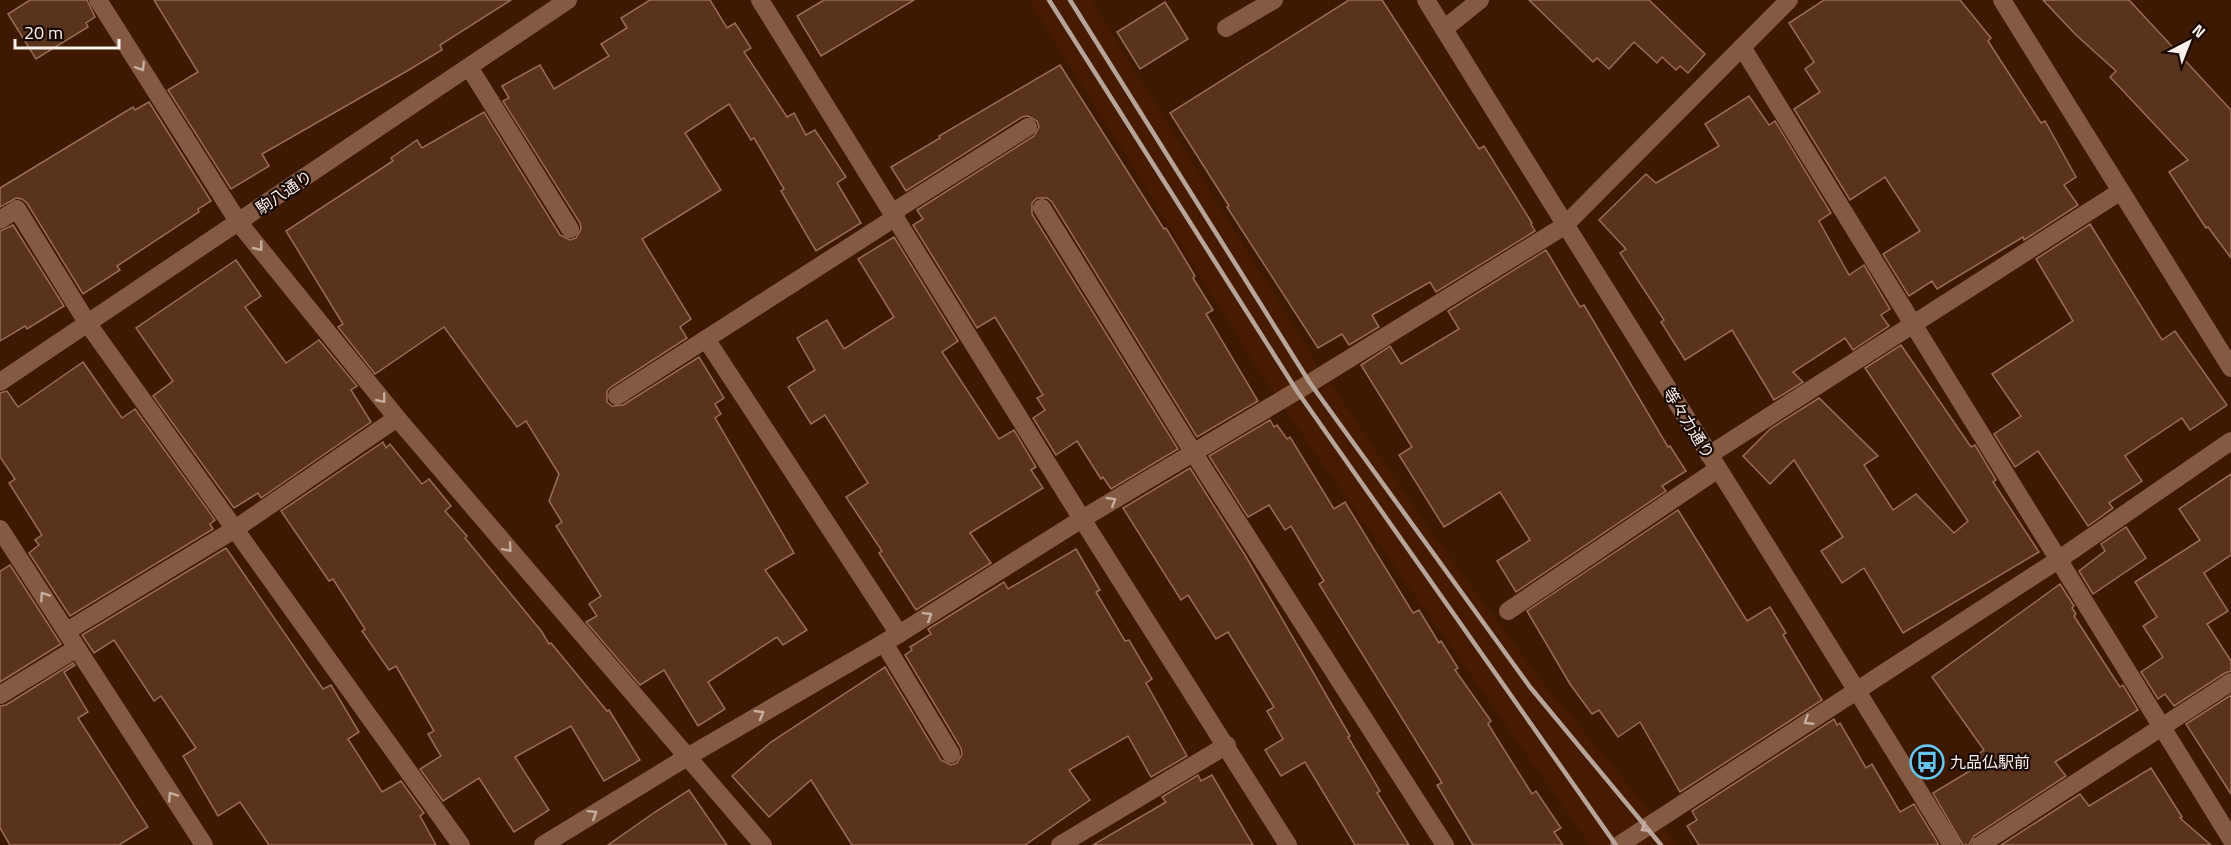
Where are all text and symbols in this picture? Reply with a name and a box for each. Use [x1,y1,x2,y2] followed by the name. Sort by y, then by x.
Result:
[15,12,118,50] scale bar
[2159,12,2219,72] north arrow
[2187,18,2211,43] text: N
[24,19,63,46] text: 20 m
[133,61,145,71] one-way arrow
[251,164,317,220] street label: 駒八通り
[252,241,263,252] one-way arrow
[1658,383,1720,463] street label: 等々力通り
[374,392,385,403] one-way arrow
[1106,497,1116,509] one-way arrow
[501,541,512,552] one-way arrow
[41,592,52,603] one-way arrow
[922,612,933,623] one-way arrow
[754,710,764,722] one-way arrow
[1804,714,1814,726] one-way arrow
[1909,744,1945,780] bus stop icon: 九品仏駅前
[1950,750,2030,774] place label: 九品仏駅前
[168,792,180,802] one-way arrow
[587,810,597,822] one-way arrow
[1641,821,1652,832] one-way arrow

